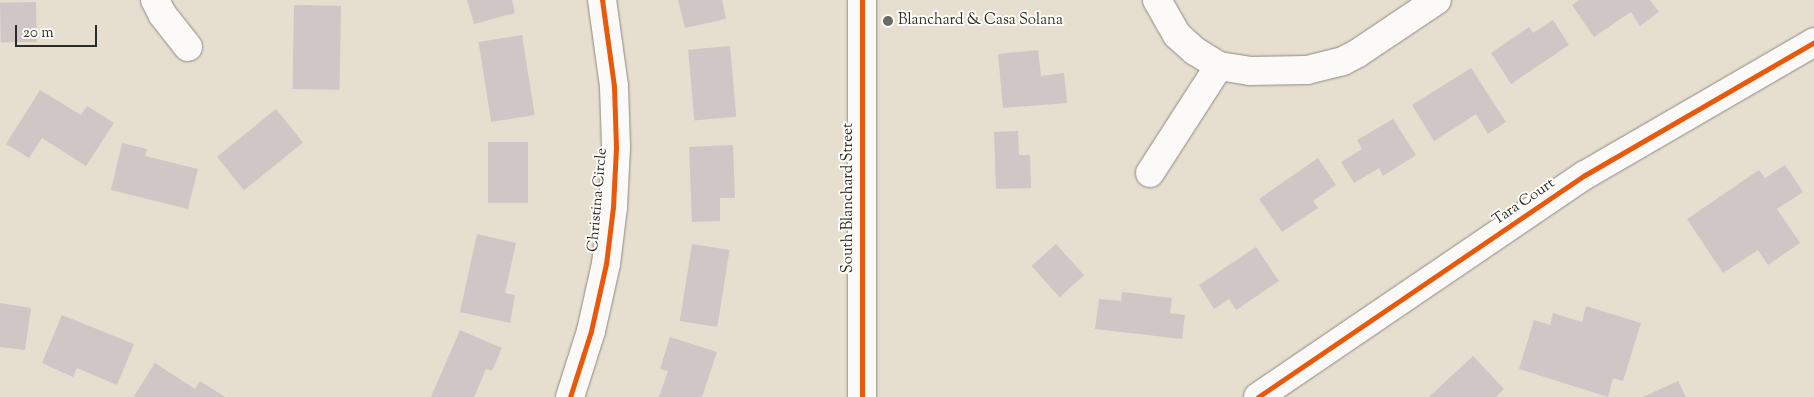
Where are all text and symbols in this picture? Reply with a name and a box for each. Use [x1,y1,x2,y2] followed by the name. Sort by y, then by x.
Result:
[898,12,1063,30] place label: Blanchard & Casa Solana
[18,15,100,47] scale bar
[882,15,894,27] marker: Blanchard & Casa Solana
[23,23,54,44] text: 20 m
[840,123,858,273] street label: South Blanchard Street
[584,147,612,253] street label: Christina Circle
[1490,175,1558,229] street label: Tara Court

